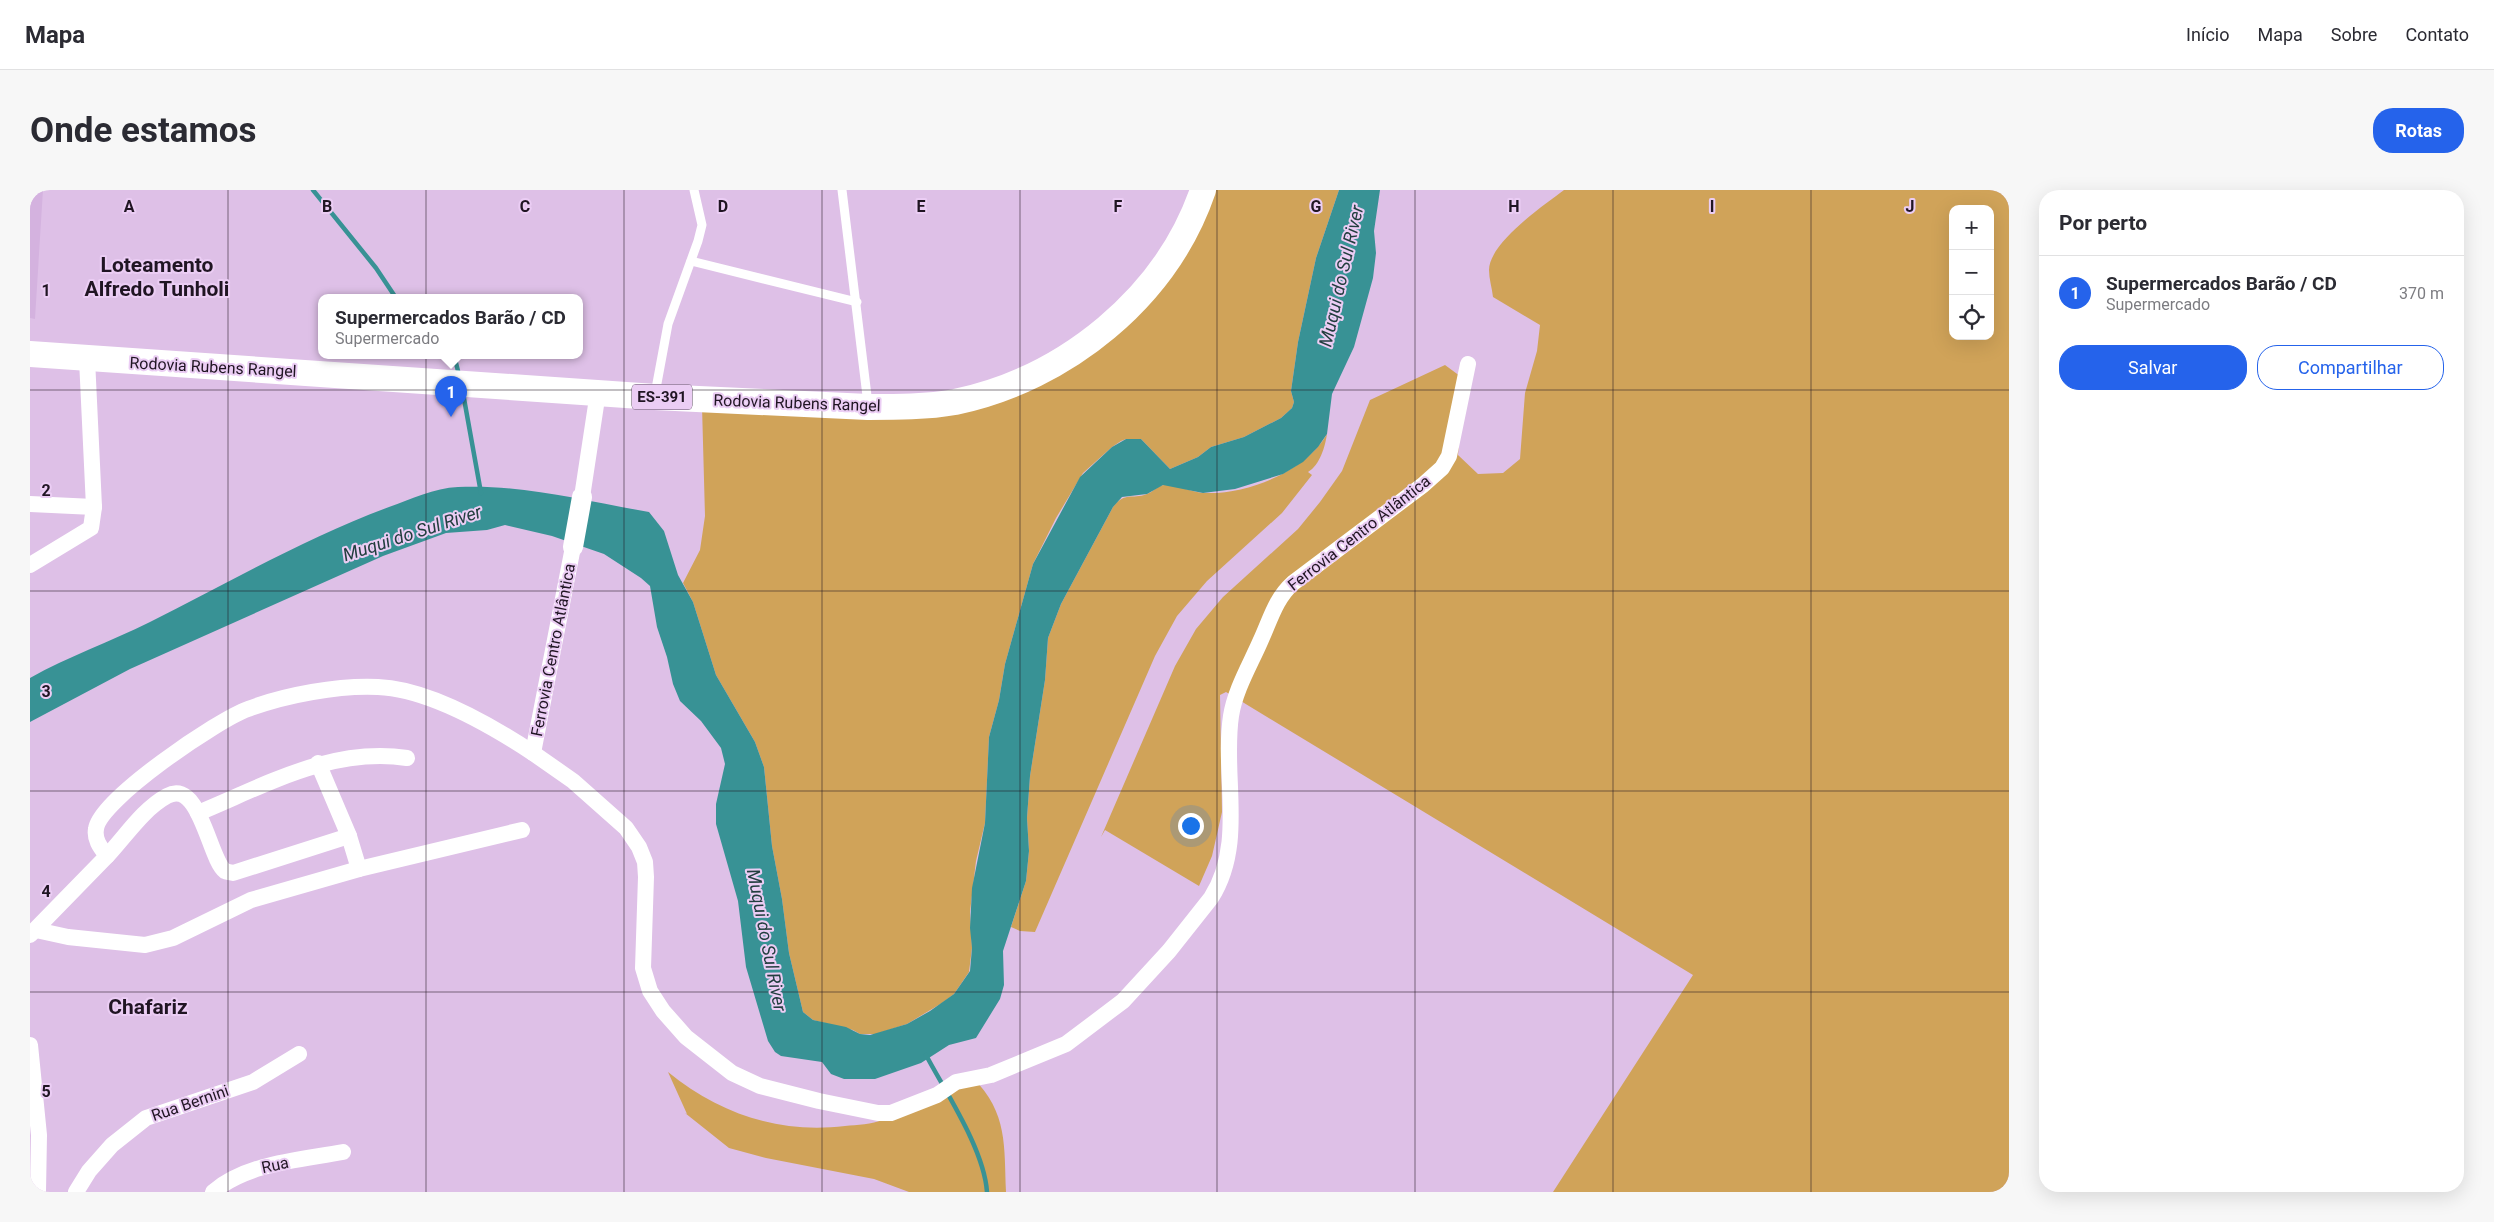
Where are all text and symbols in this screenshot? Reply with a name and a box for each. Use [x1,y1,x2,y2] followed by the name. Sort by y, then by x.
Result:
[25,21,85,49] text: Mapa
[2186,24,2229,45] text: Início
[2257,24,2303,45] text: Mapa
[2331,24,2377,45] text: Sobre
[2405,24,2469,45] text: Contato
[2373,108,2464,153] button: Rotas
[30,110,257,151] text: Onde estamos
[124,197,135,216] text: A
[322,197,332,216] text: B
[520,197,530,216] text: C
[718,197,728,216] text: D
[917,197,926,216] text: E
[1114,197,1123,216] text: F
[1311,197,1322,216] text: G
[1508,197,1520,216] text: H
[1710,197,1714,216] text: I
[1906,197,1914,216] text: J
[1315,202,1368,349] water label: Muqui do Sul River
[1949,205,1994,340] map controls
[1949,205,1994,250] button: +
[2059,211,2147,235] text: Por perto
[1949,250,1994,295] button: −
[85,253,229,301] district label: Loteamento Alfredo Tunholi
[2106,272,2337,295] text: Supermercados Barão / CD
[41,281,51,300] text: 1
[2070,284,2080,303] text: 1
[2399,284,2444,303] text: 370 m
[318,294,583,359] popup
[1949,295,1994,340] button: locate
[2106,295,2210,314] text: Supermercado
[335,306,566,329] text: Supermercados Barão / CD
[335,329,439,348] text: Supermercado
[2059,345,2247,390] button: Salvar
[2257,345,2444,390] button: Compartilhar
[129,353,297,381] street label: Rodovia Rubens Rangel
[435,376,467,417] pin: 1
[632,384,692,410] road number: ES-391
[713,391,881,415] street label: Rodovia Rubens Rangel
[1284,471,1434,595] street label: Ferrovia Centro Atlântica
[41,481,51,500] text: 2
[340,500,485,565] water label: Muqui do Sul River
[527,562,579,738] street label: Ferrovia Centro Atlântica
[41,682,51,701] text: 3
[1178,813,1204,839] your location
[743,867,791,1014] water label: Muqui do Sul River
[41,882,51,901] text: 4
[108,995,188,1019] district label: Chafariz
[149,1081,231,1125] street label: Rua Bernini
[41,1082,51,1101] text: 5
[260,1153,290,1177] street label: Rua

